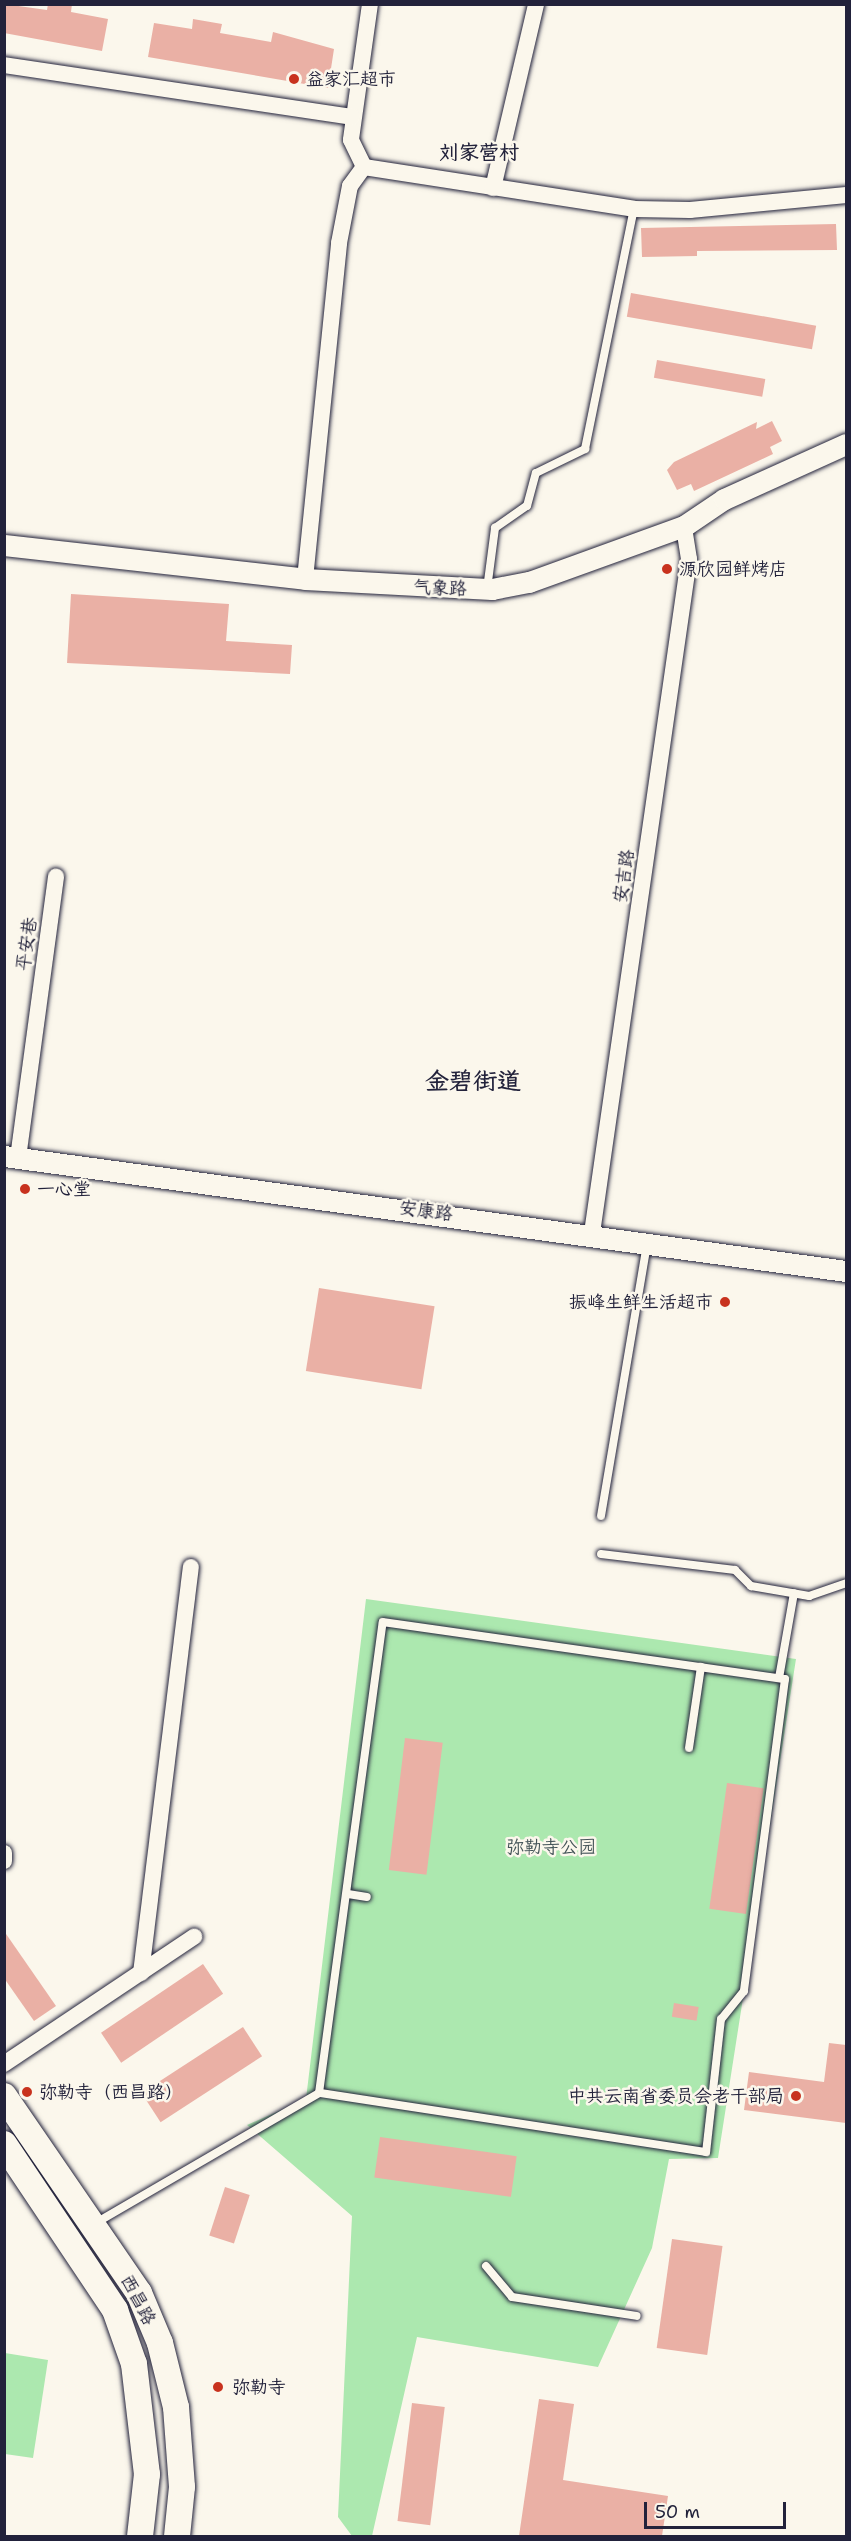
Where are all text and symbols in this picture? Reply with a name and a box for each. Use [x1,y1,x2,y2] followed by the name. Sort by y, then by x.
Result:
[306,68,396,90] place label: 益家汇超市
[287,72,301,86] marker: 益家汇超市
[439,140,519,164] district label: 刘家营村
[679,558,787,580] place label: 源欣园鲜烤店
[660,562,674,576] marker: 源欣园鲜烤店
[413,576,467,600] street label: 气象路
[610,848,638,904] street label: 安吉路
[13,916,41,972] street label: 平安巷
[425,1068,521,1096] district label: 金碧街道
[37,1178,91,1200] place label: 一心堂
[18,1182,32,1196] marker: 一心堂
[398,1197,454,1225] street label: 安康路
[569,1291,713,1313] place label: 振峰生鲜生活超市
[718,1295,732,1309] marker: 振峰生鲜生活超市
[506,1836,596,1858] park label: 弥勒寺公园
[39,2081,183,2103] place label: 弥勒寺（西昌路）
[20,2085,34,2099] marker: 弥勒寺（西昌路）
[568,2085,784,2107] place label: 中共云南省委员会老干部局
[789,2089,803,2103] marker: 中共云南省委员会老干部局
[116,2271,160,2329] street label: 西昌路
[232,2376,286,2398] place label: 弥勒寺
[209,2378,227,2396] marker: 弥勒寺
[647,2490,790,2528] scale bar
[655,2500,700,2524] text: 50 m

